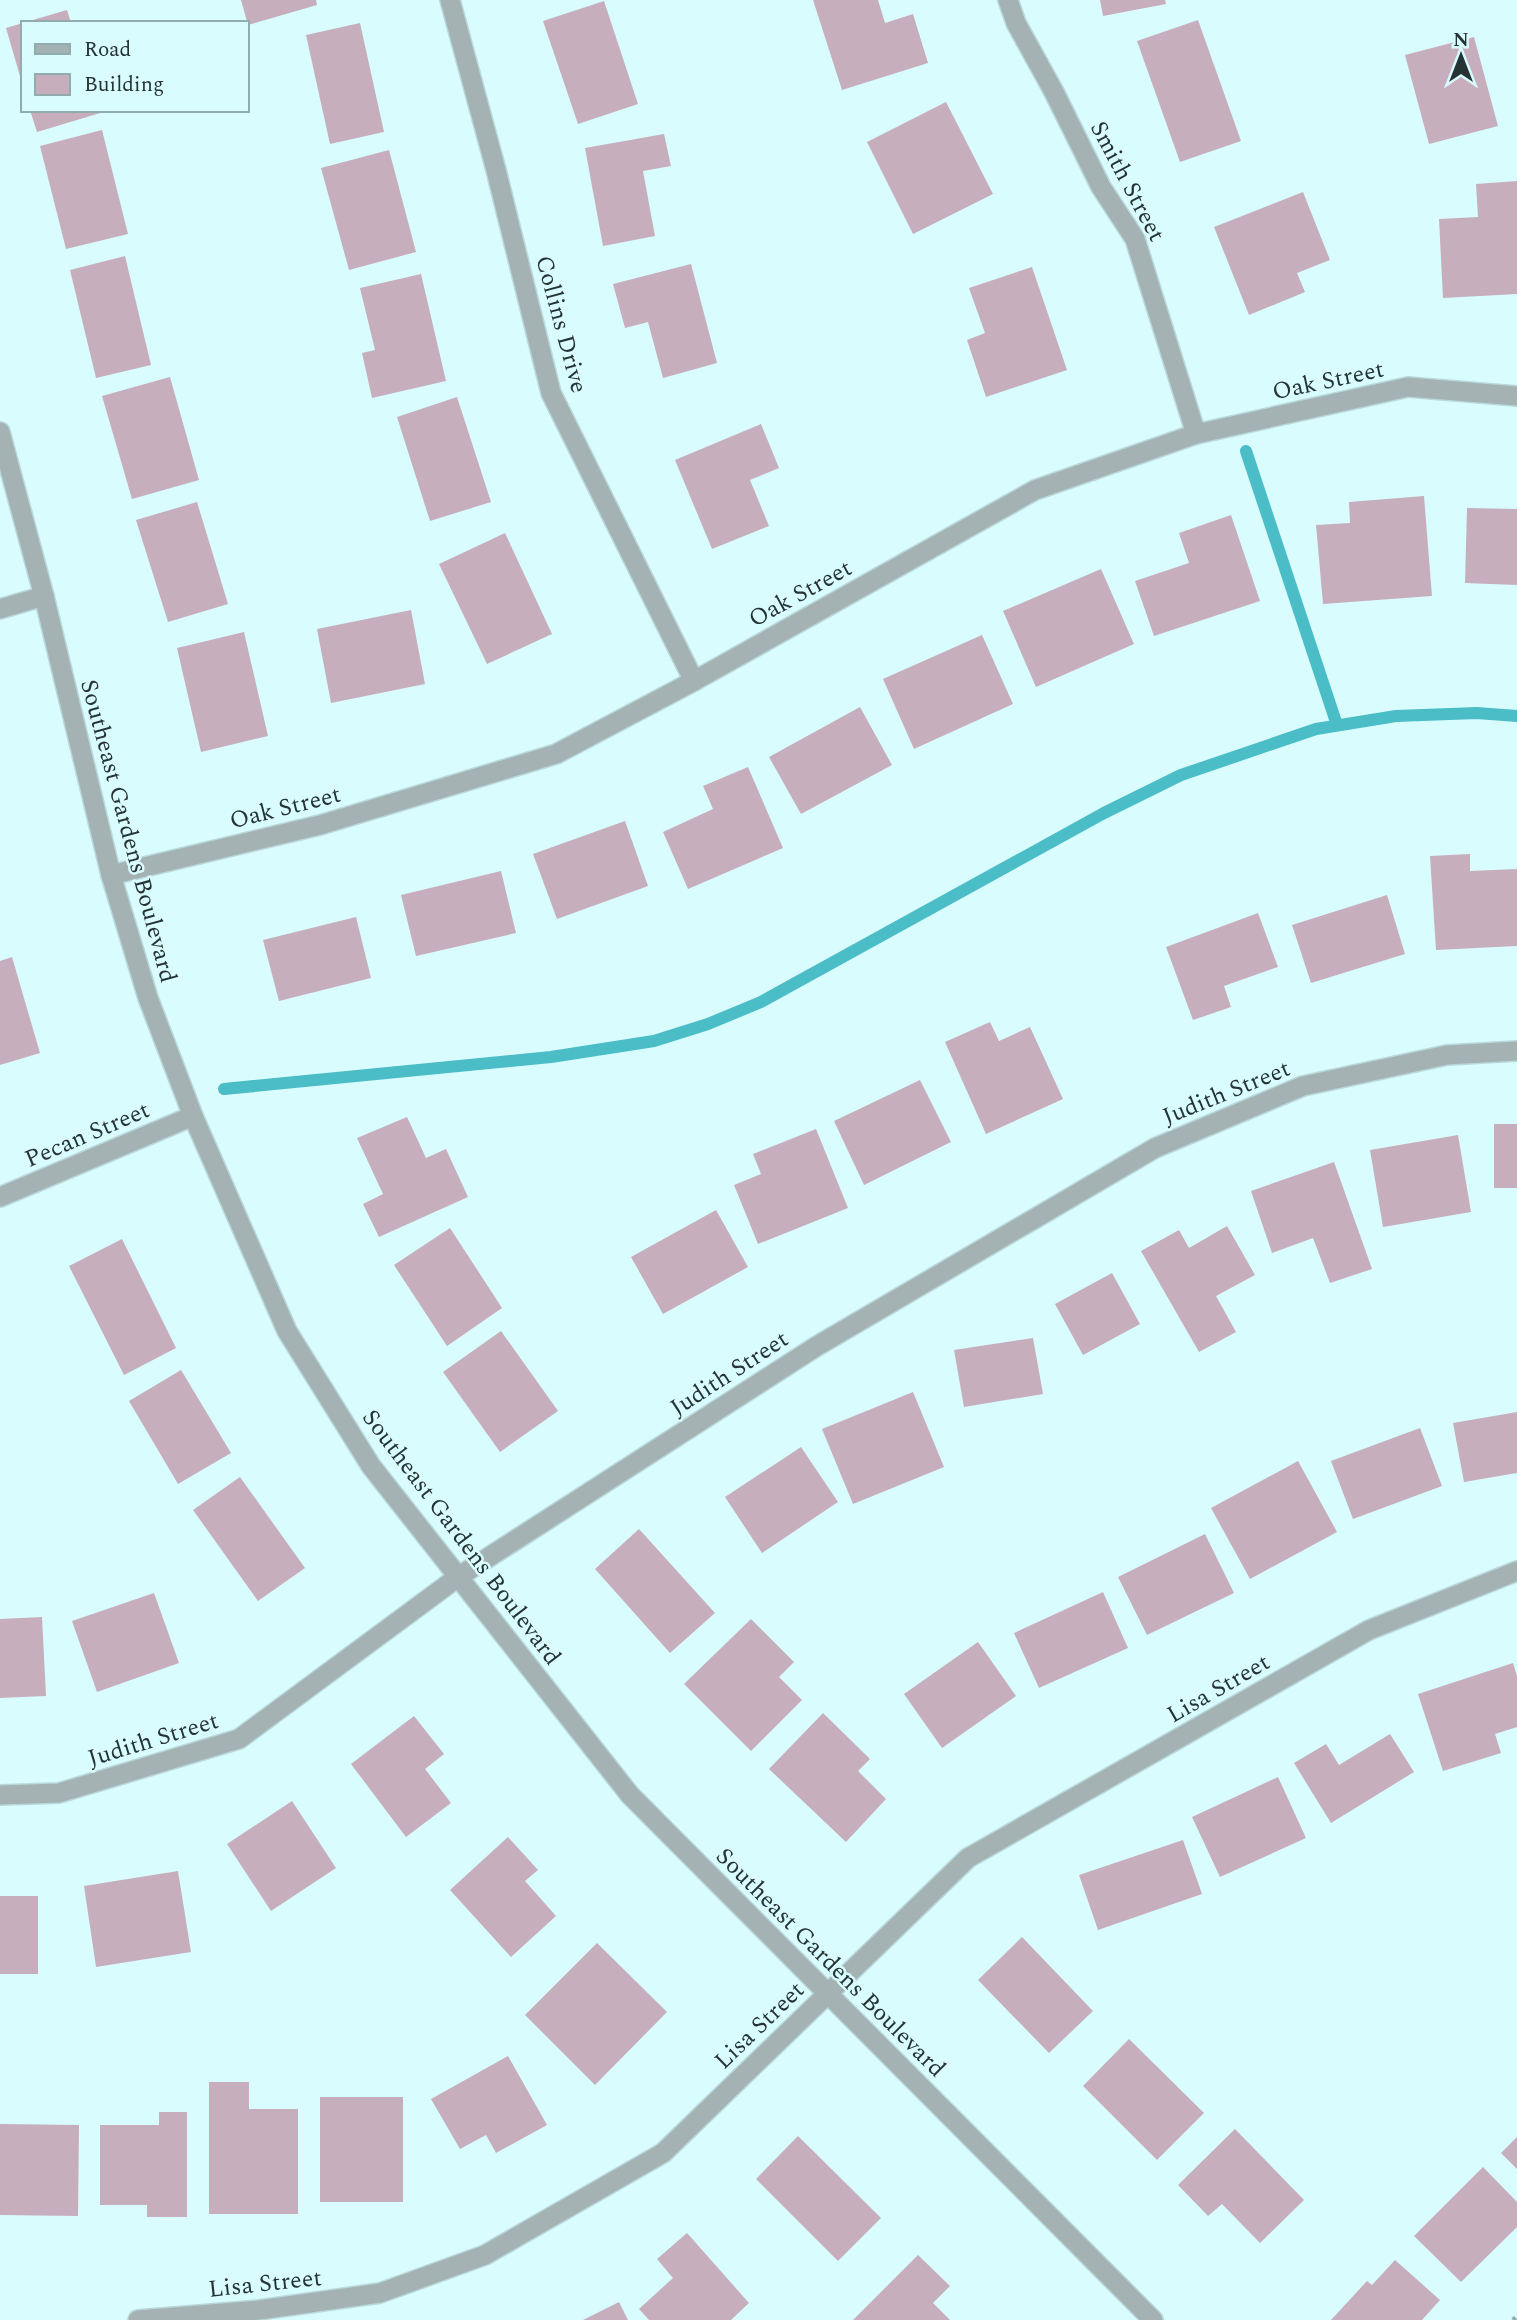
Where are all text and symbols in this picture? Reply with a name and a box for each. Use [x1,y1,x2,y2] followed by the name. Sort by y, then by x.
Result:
[21,21,248,112] legend
[1426,21,1496,91] north arrow
[1453,26,1469,55] text: N
[84,34,131,66] text: Road
[84,69,164,101] text: Building
[1080,115,1174,248] street label: Smith Street
[525,251,597,397] street label: Collins Drive
[1269,352,1387,410] street label: Oak Street
[742,551,859,637] street label: Oak Street
[70,676,186,987] street label: Southeast Gardens Boulevard
[226,777,345,839] street label: Oak Street
[1157,1051,1296,1135] street label: Judith Street
[19,1092,155,1177] street label: Pecan Street
[663,1322,796,1426] street label: Judith Street
[353,1402,570,1673] street label: Southeast Gardens Boulevard
[1160,1645,1277,1733] street label: Lisa Street
[84,1703,223,1777] street label: Judith Street
[707,1839,954,2086] street label: Southeast Gardens Boulevard
[706,1973,813,2078] street label: Lisa Street
[207,2260,324,2308] street label: Lisa Street

